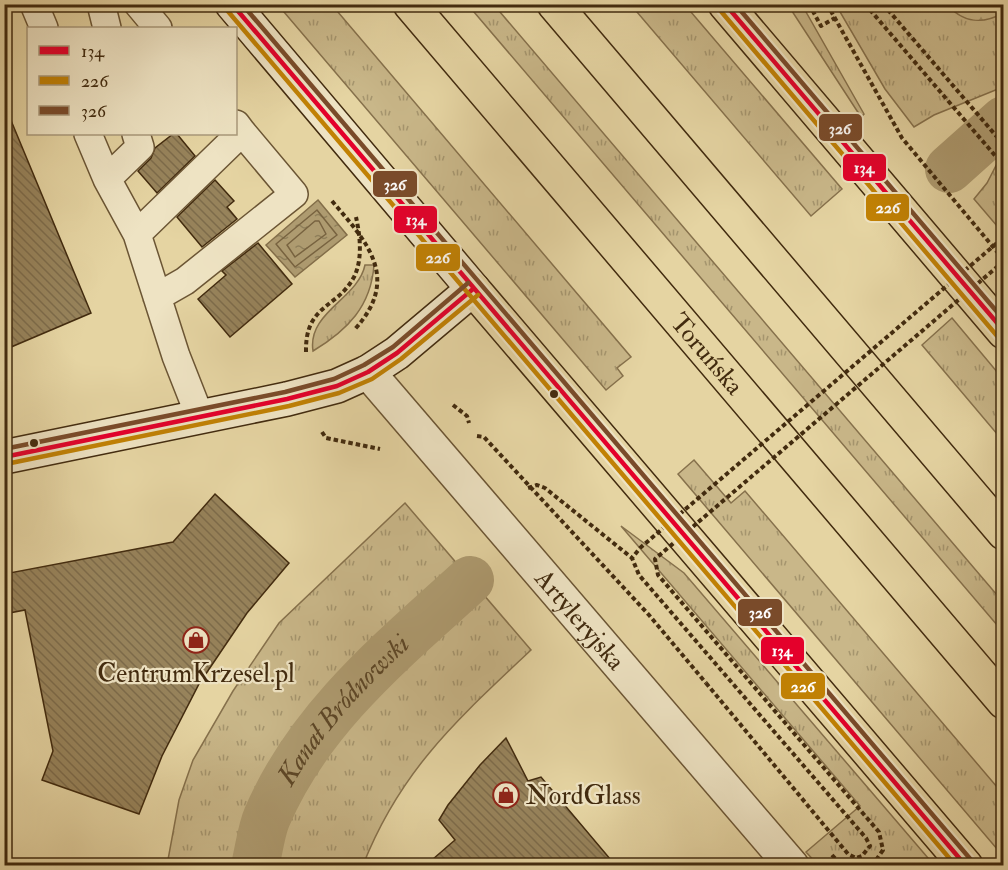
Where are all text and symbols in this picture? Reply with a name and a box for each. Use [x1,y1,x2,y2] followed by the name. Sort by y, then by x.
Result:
[27,27,237,135] legend
[81,40,105,63] text: 134
[81,70,109,93] text: 226
[81,100,107,123] text: 326
[818,113,863,142] line badge: 326
[829,119,853,139] text: 326
[842,153,887,182] line badge: 134
[854,158,876,178] text: 134
[372,170,418,198] line badge: 326
[384,175,408,195] text: 326
[865,193,910,222] line badge: 226
[876,198,902,218] text: 226
[393,205,438,234] line badge: 134
[406,210,428,230] text: 134
[415,243,461,272] line badge: 226
[426,248,452,268] text: 226
[663,307,750,402] street label: Toruńska
[548,388,560,400] unlabelled marker
[28,437,40,449] unlabelled marker
[527,562,632,677] street label: Artyleryjska
[737,598,783,627] line badge: 326
[749,603,773,623] text: 326
[181,625,211,655] shop icon: CentrumKrzesel.pl
[269,628,416,793] water label: Kanał Bródnowski
[760,636,805,665] line badge: 134
[772,641,794,661] text: 134
[97,658,295,691] place label: CentrumKrzesel.pl
[780,672,826,700] line badge: 226
[791,677,817,697] text: 226
[491,780,521,810] shop icon: NordGlass
[526,780,641,812] place label: NordGlass

